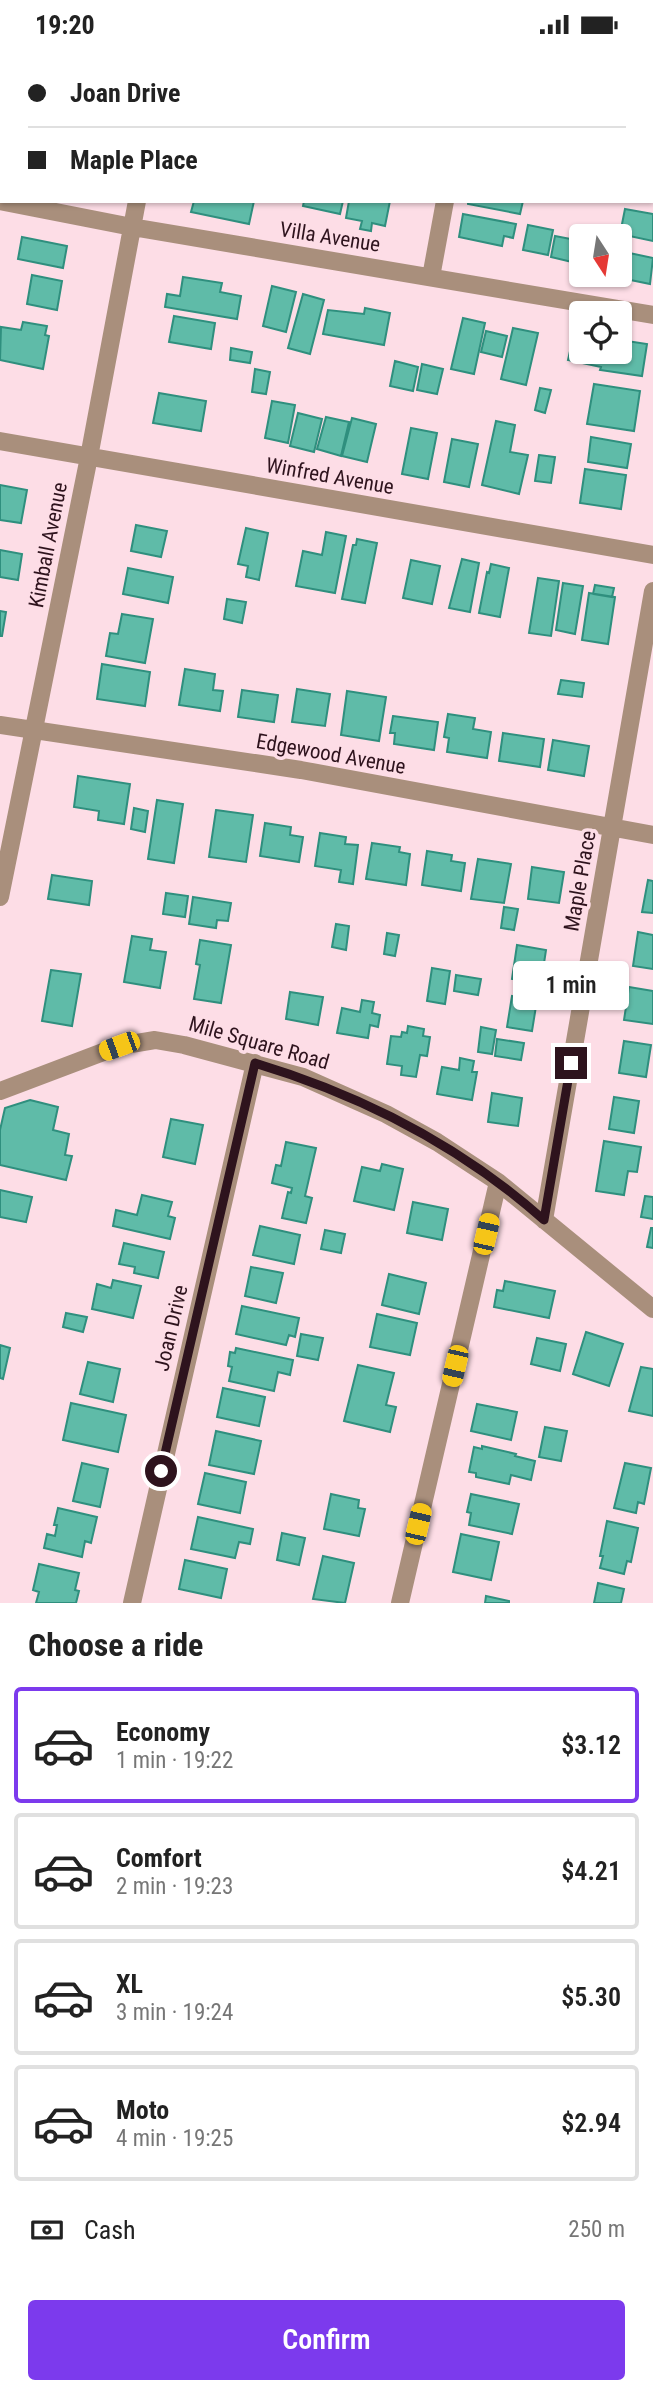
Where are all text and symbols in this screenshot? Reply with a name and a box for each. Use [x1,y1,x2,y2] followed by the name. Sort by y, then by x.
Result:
[35,10,95,40] text: 19:20
[70,78,181,108] text: Joan Drive
[70,145,198,175] text: Maple Place
[278,217,382,257] street label: Villa Avenue
[569,224,632,287] north arrow
[569,224,632,364] map controls
[569,301,632,364] button: locate
[264,453,396,499] street label: Winfred Avenue
[24,480,72,610] street label: Kimball Avenue
[254,729,408,779] street label: Edgewood Avenue
[559,829,601,933] street label: Maple Place
[513,961,629,1011] callout: 1 min
[546,972,596,999] text: 1 min
[186,1012,332,1074] street label: Mile Square Road
[96,1029,143,1063] car
[555,1047,587,1079] route end
[472,1211,501,1257] car
[149,1282,193,1373] street label: Joan Drive
[441,1343,470,1389] car
[145,1455,177,1487] route start
[404,1501,433,1547] car
[28,1626,203,1664] text: Choose a ride
[32,1714,95,1777] icon: car
[116,1717,210,1747] text: Economy
[561,1730,621,1760] text: $3.12
[116,1747,233,1774] text: 1 min · 19:22
[32,1840,95,1903] icon: car
[116,1843,202,1873] text: Comfort
[561,1856,621,1886] text: $4.21
[116,1873,233,1900] text: 2 min · 19:23
[32,1966,95,2029] icon: car
[116,1969,143,1999] text: XL
[561,1982,621,2012] text: $5.30
[116,1999,233,2026] text: 3 min · 19:24
[32,2092,95,2155] icon: car
[116,2095,169,2125] text: Moto
[561,2108,621,2138] text: $2.94
[116,2125,233,2152] text: 4 min · 19:25
[28,2211,66,2249] icon: cash
[84,2215,136,2245] text: Cash
[568,2216,625,2243] text: 250 m
[28,2300,625,2380] button: Confirm

